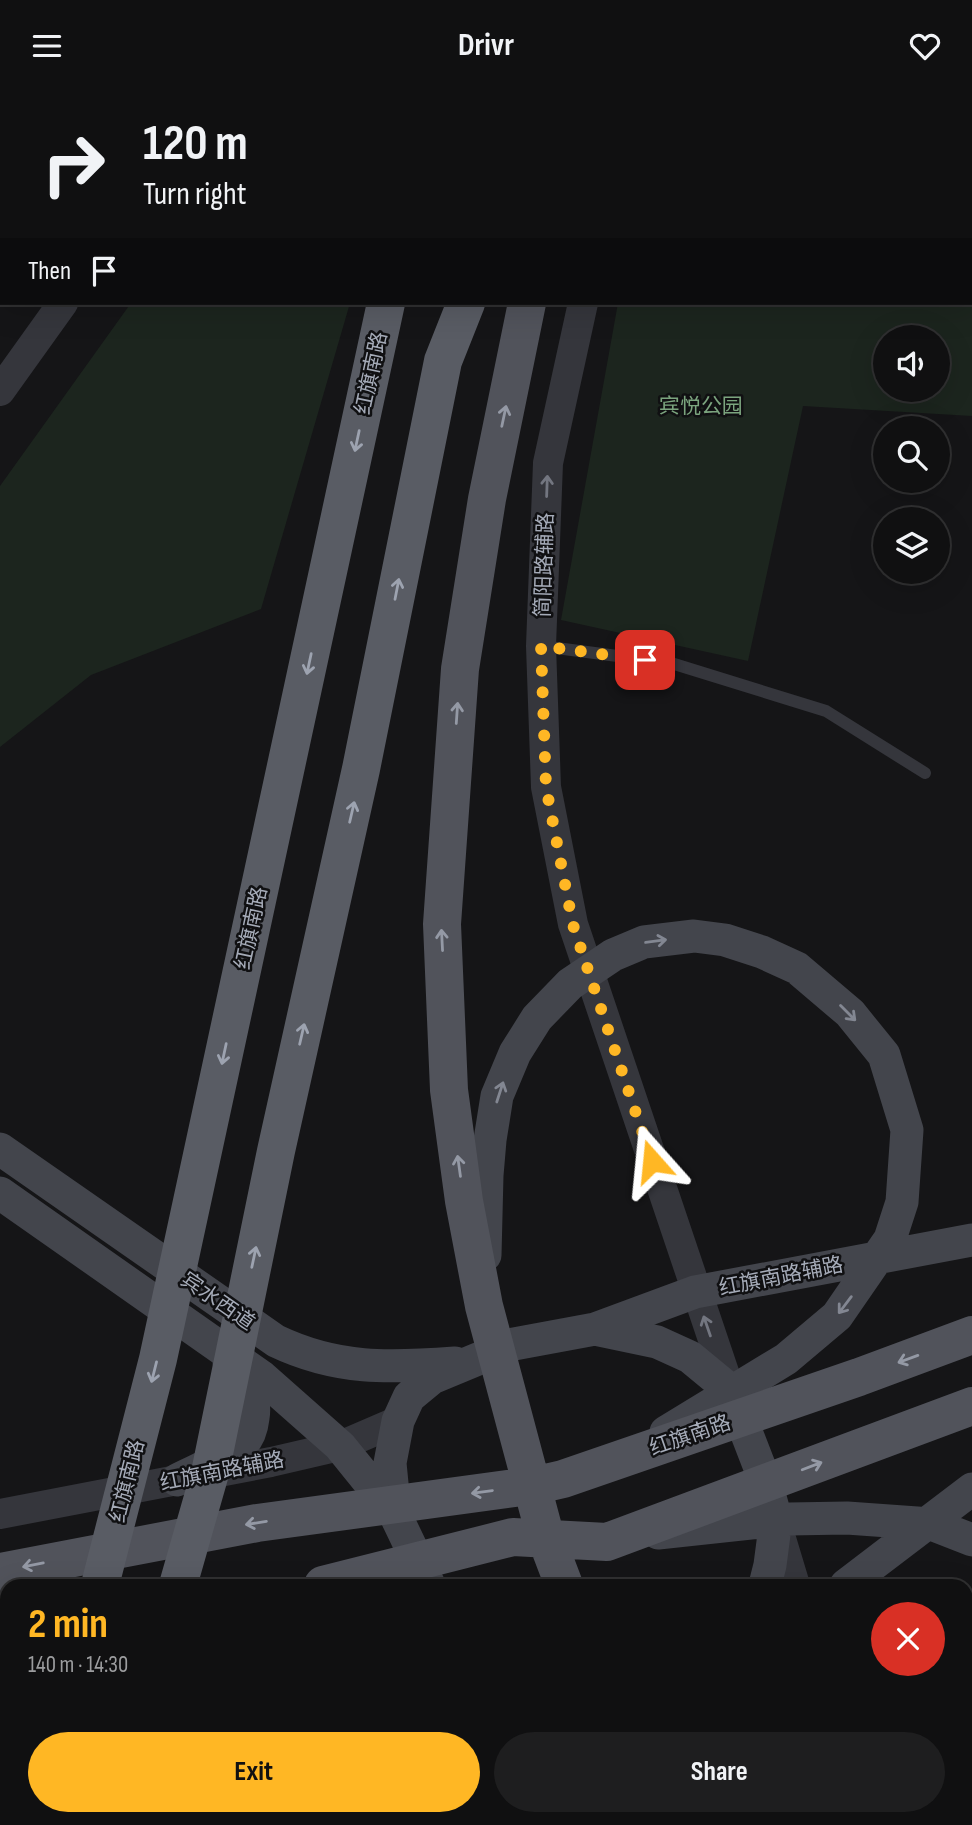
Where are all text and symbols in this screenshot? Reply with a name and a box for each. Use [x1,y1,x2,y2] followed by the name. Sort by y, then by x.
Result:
[458,26,514,65] text: Drivr
[28,27,66,65] icon: menu
[906,27,944,65] icon: heart
[143,115,248,174] text: 120 m
[28,119,119,210] icon: right
[143,175,247,214] text: Turn right
[85,252,123,290] icon: arrive
[28,256,71,287] text: Then
[873,325,950,584] map controls
[873,325,950,402] button: sound
[351,329,392,417] street label: 红旗南路
[659,394,743,419] park label: 宾悦公园
[497,405,511,428] one-way arrow
[873,416,950,493] button: search
[349,429,363,452] one-way arrow
[540,475,553,498] one-way arrow
[873,507,950,584] button: layers
[530,512,559,618] street label: 简阳路辅路
[391,578,405,601] one-way arrow
[615,630,675,690] pin
[626,641,664,679] icon: arrive
[301,652,315,675] one-way arrow
[450,702,463,725] one-way arrow
[345,801,359,824] one-way arrow
[231,884,272,972] street label: 红旗南路
[436,928,449,951] one-way arrow
[644,934,666,947] one-way arrow
[840,1004,857,1021] one-way arrow
[296,1023,309,1046] one-way arrow
[217,1042,230,1065] one-way arrow
[495,1081,507,1103] one-way arrow
[615,1124,689,1198] position arrow
[453,1155,466,1178] one-way arrow
[248,1246,262,1269] one-way arrow
[717,1252,845,1301] street label: 红旗南路辅路
[176,1267,259,1336] street label: 宾水西道
[837,1295,852,1314] one-way arrow
[700,1315,712,1337] one-way arrow
[898,1354,920,1366] one-way arrow
[147,1360,160,1383] one-way arrow
[646,1410,734,1461] street label: 红旗南路
[105,1437,150,1525] street label: 红旗南路
[158,1447,286,1496] street label: 红旗南路辅路
[801,1459,822,1472] one-way arrow
[471,1486,493,1499] one-way arrow
[245,1517,268,1530] one-way arrow
[22,1559,45,1573] one-way arrow
[28,1599,108,1650] text: 2 min
[871,1602,945,1676] button: close
[28,1651,128,1679] text: 140 m · 14:30
[28,1732,480,1812] button: Exit
[494,1732,945,1812] button: Share

